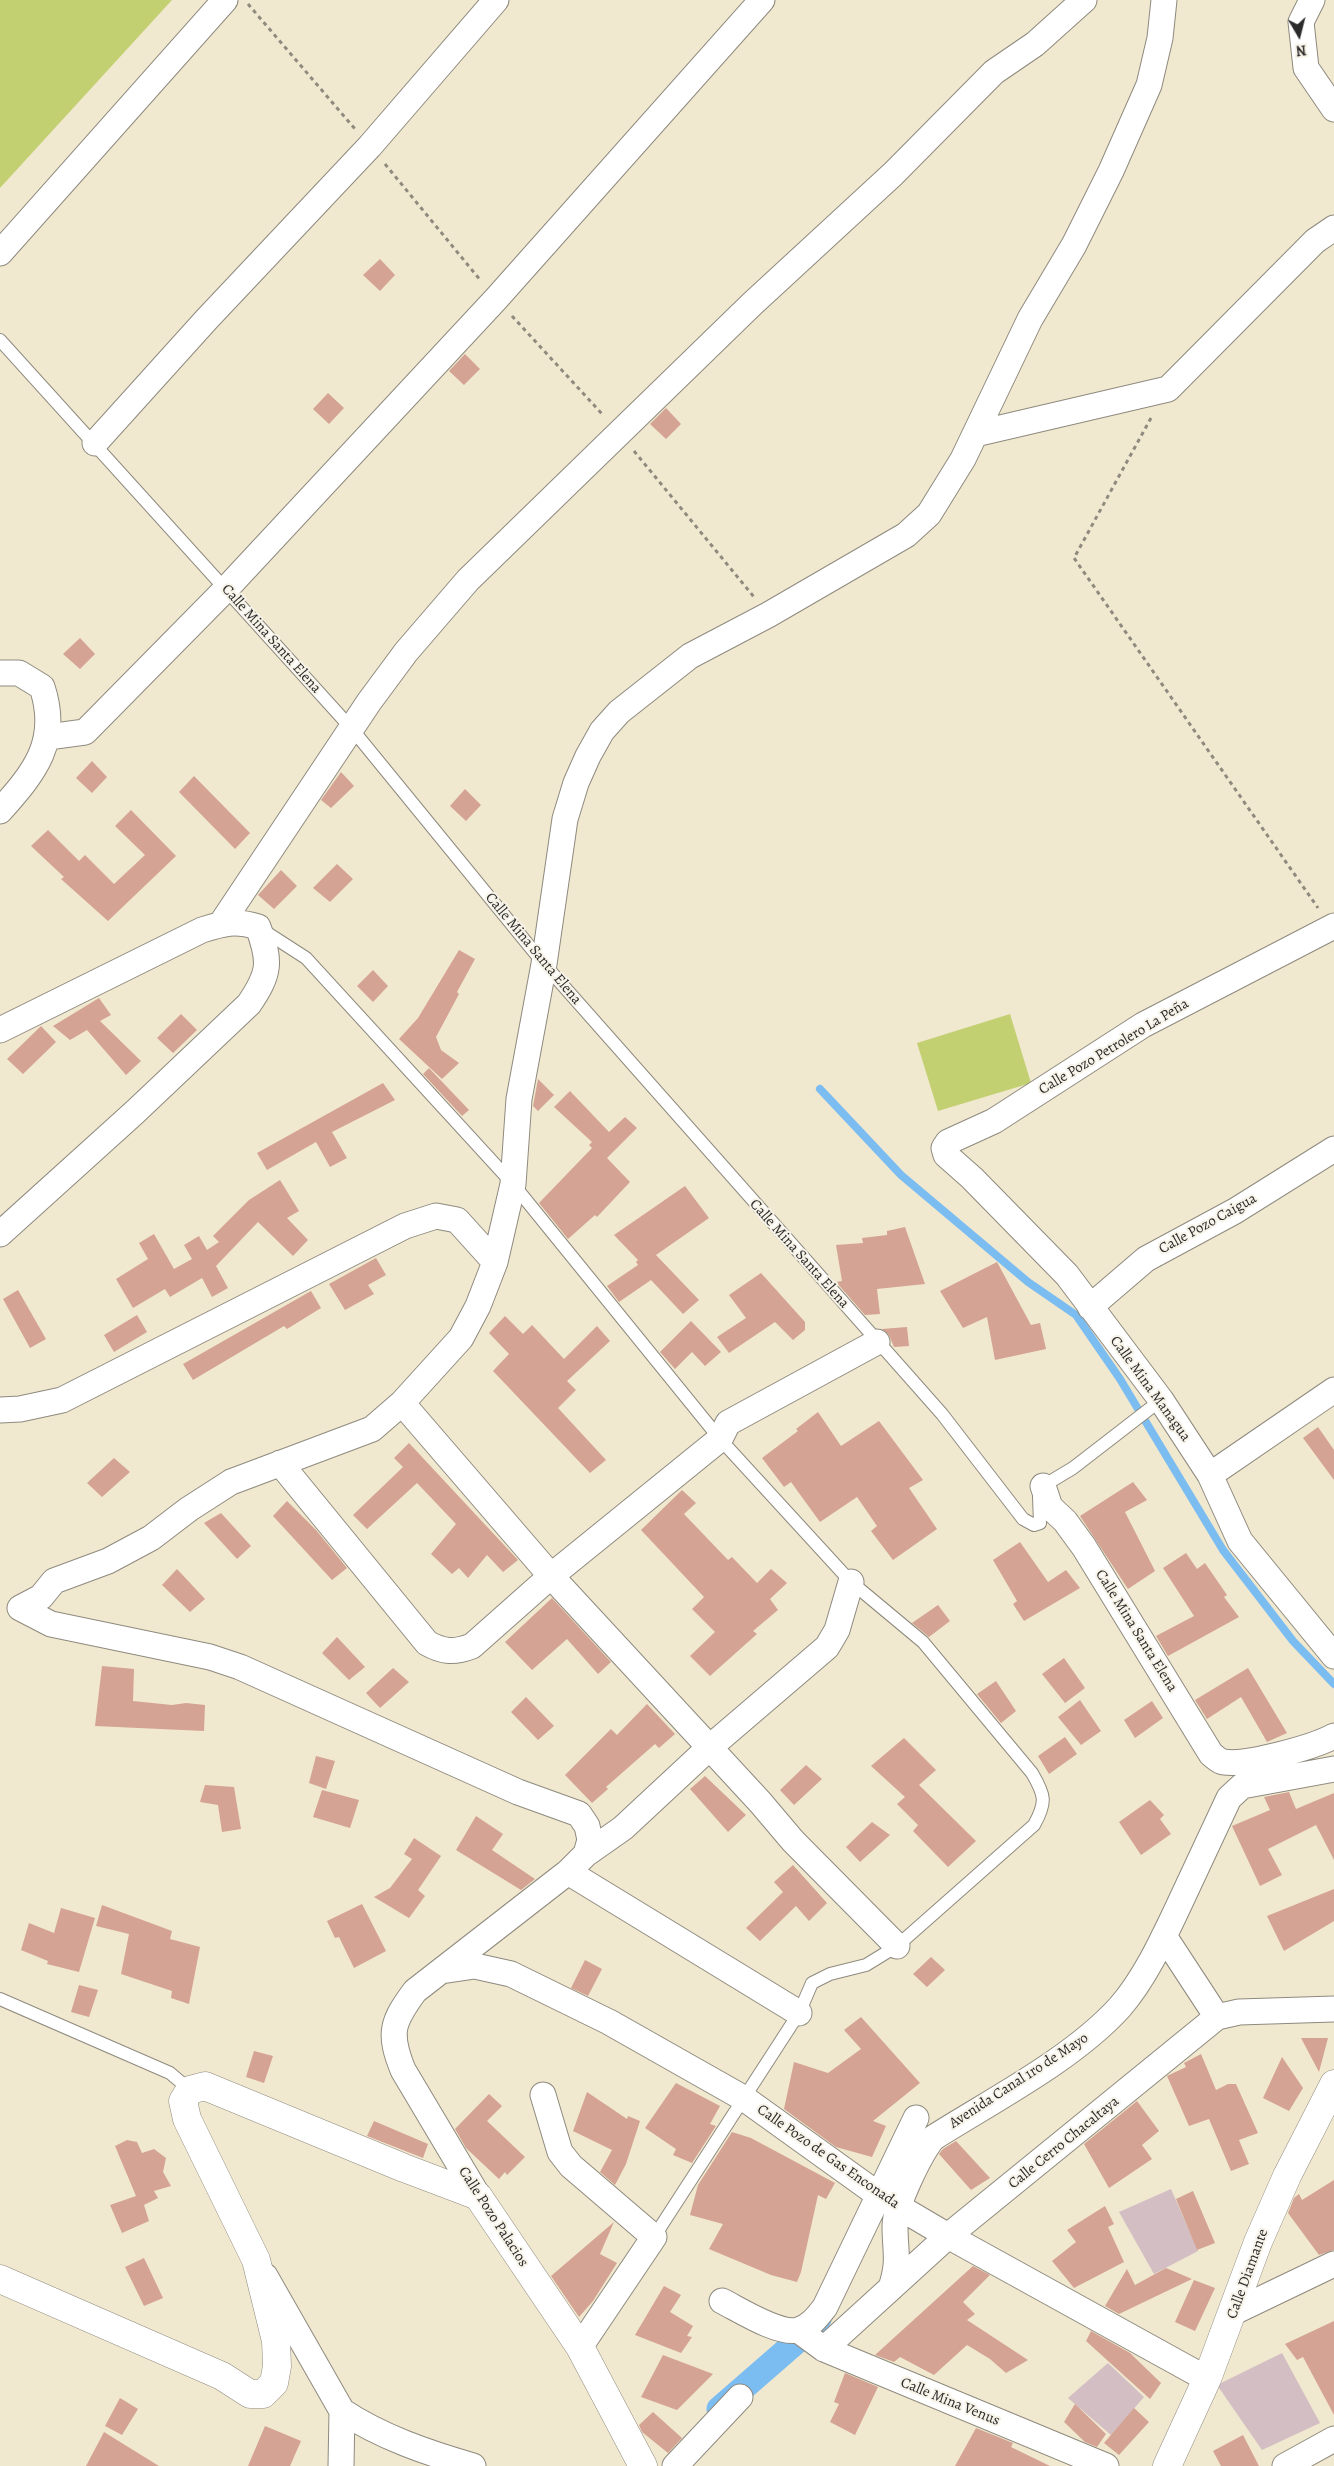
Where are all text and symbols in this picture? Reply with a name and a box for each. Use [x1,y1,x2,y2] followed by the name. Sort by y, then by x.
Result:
[1274,10,1324,60] north arrow
[1295,40,1308,60] text: N
[217,581,325,697] street label: Calle Mina Santa Elena
[481,889,585,1009] street label: Calle Mina Santa Elena
[1036,995,1192,1099] street label: Calle Pozo Petrolero La Peña
[1156,1190,1260,1258] street label: Calle Pozo Caigua
[745,1196,853,1312] street label: Calle Mina Santa Elena
[1106,1333,1194,1445] street label: Calle Mina Managua
[1091,1567,1181,1695] street label: Calle Mina Santa Elena
[946,2029,1092,2133] street label: Avenida Canal 1ro de Mayo
[1005,2093,1123,2193] street label: Calle Cerro Chacaltaya
[753,2101,903,2213] street label: Calle Pozo de Gas Enconada
[454,2164,532,2270] street label: Calle Pozo Palacios
[1223,2227,1273,2321] street label: Calle Diamante
[898,2374,1002,2430] street label: Calle Mina Venus

